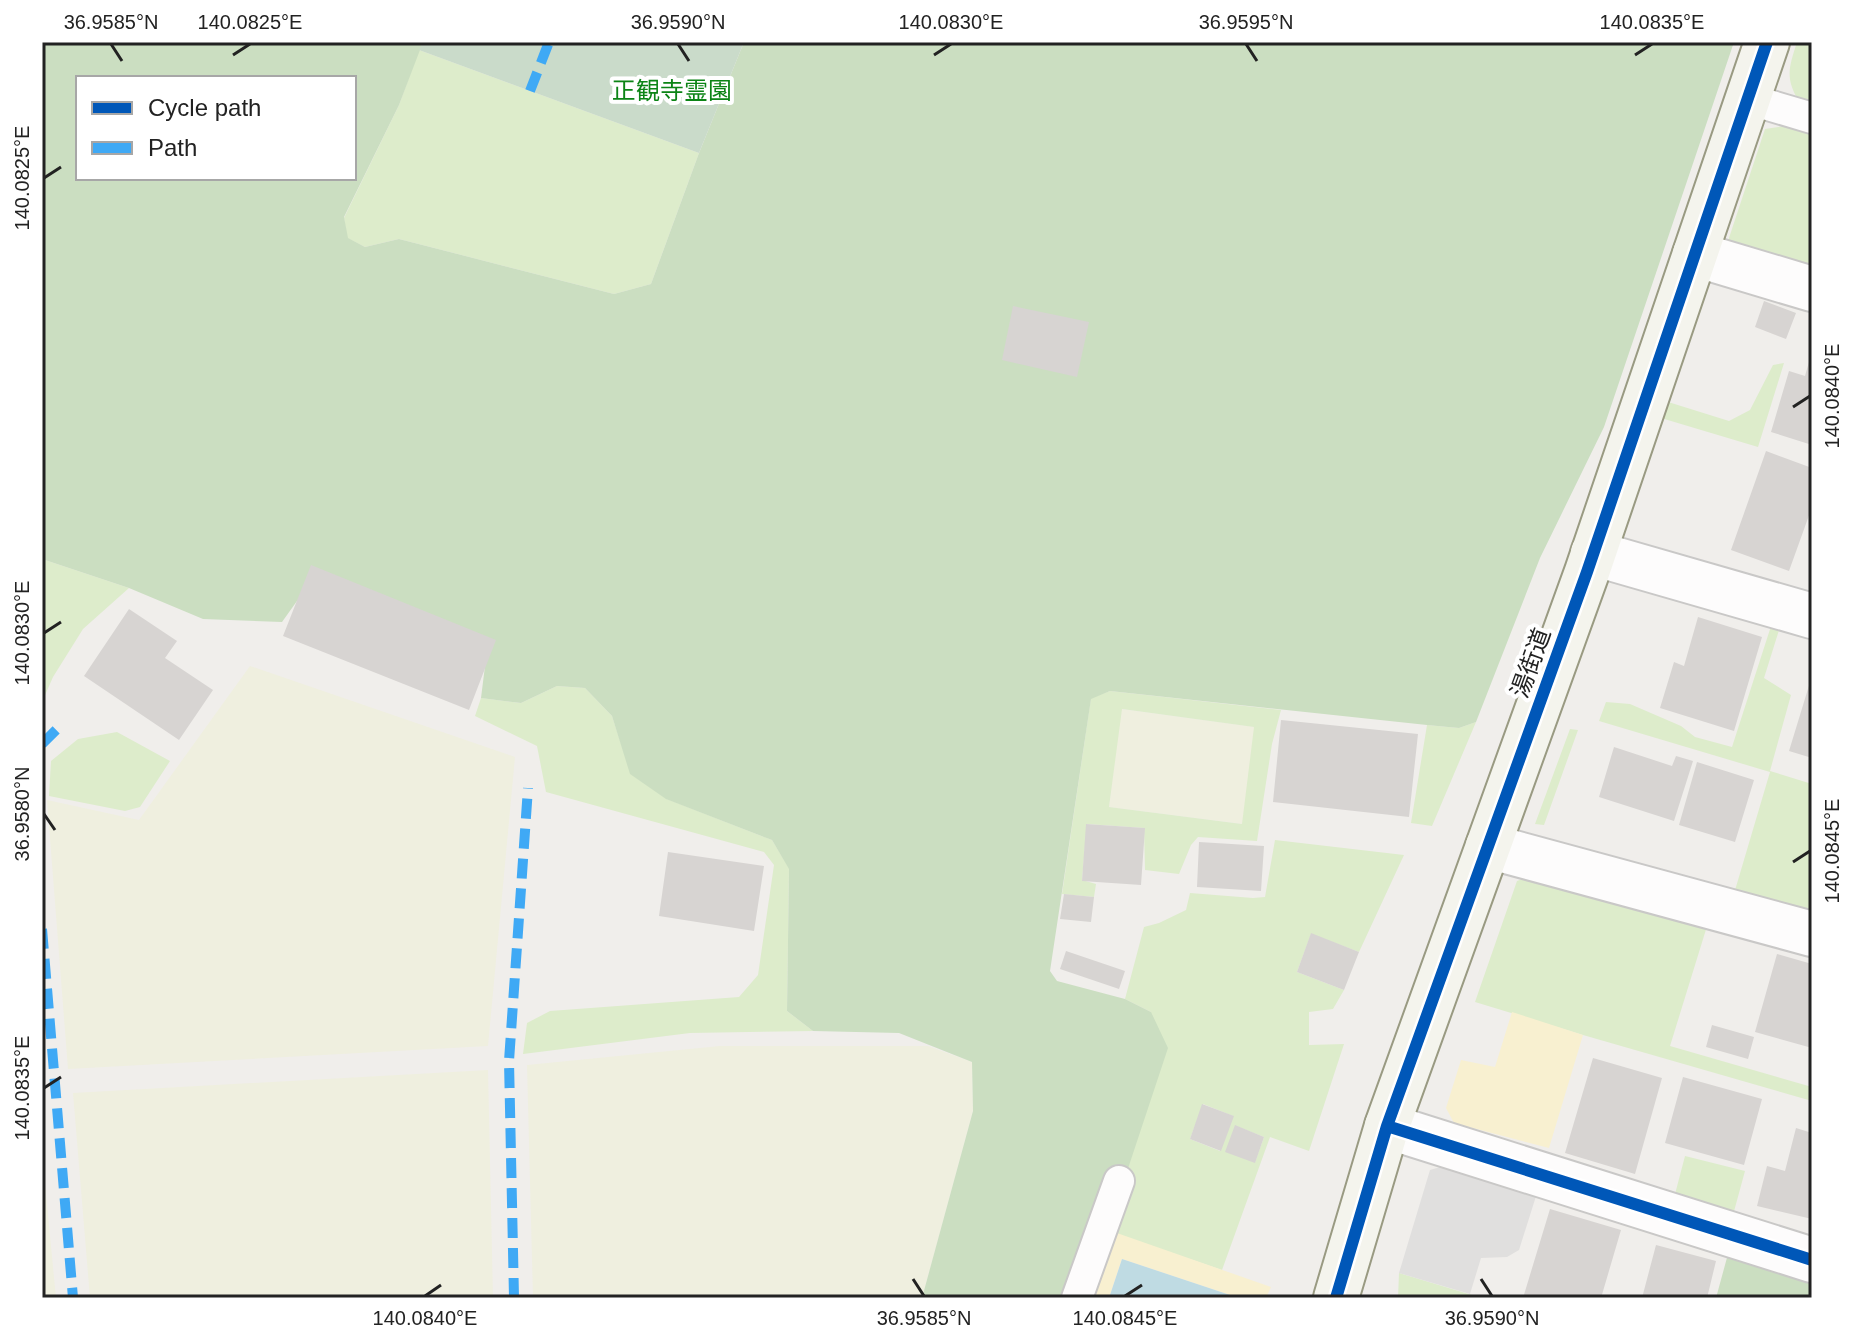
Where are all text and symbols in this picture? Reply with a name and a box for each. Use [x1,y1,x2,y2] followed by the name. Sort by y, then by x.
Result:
[64,11,158,33] text: 36.9585°N
[198,11,302,33] text: 140.0825°E
[631,11,725,33] text: 36.9590°N
[899,11,1003,33] text: 140.0830°E
[1199,11,1293,33] text: 36.9595°N
[1600,11,1704,33] text: 140.0835°E
[76,76,356,180] legend
[612,77,732,104] park label: 正観寺霊園
[148,94,261,121] text: Cycle path
[11,126,33,230] text: 140.0825°E
[148,134,197,161] text: Path
[1821,344,1843,448] text: 140.0840°E
[11,581,33,685] text: 140.0830°E
[1506,624,1556,701] street label: 湯街道
[11,767,33,861] text: 36.9580°N
[1821,799,1843,903] text: 140.0845°E
[11,1036,33,1140] text: 140.0835°E
[373,1307,477,1329] text: 140.0840°E
[877,1307,971,1329] text: 36.9585°N
[1073,1307,1177,1329] text: 140.0845°E
[1445,1307,1539,1329] text: 36.9590°N

